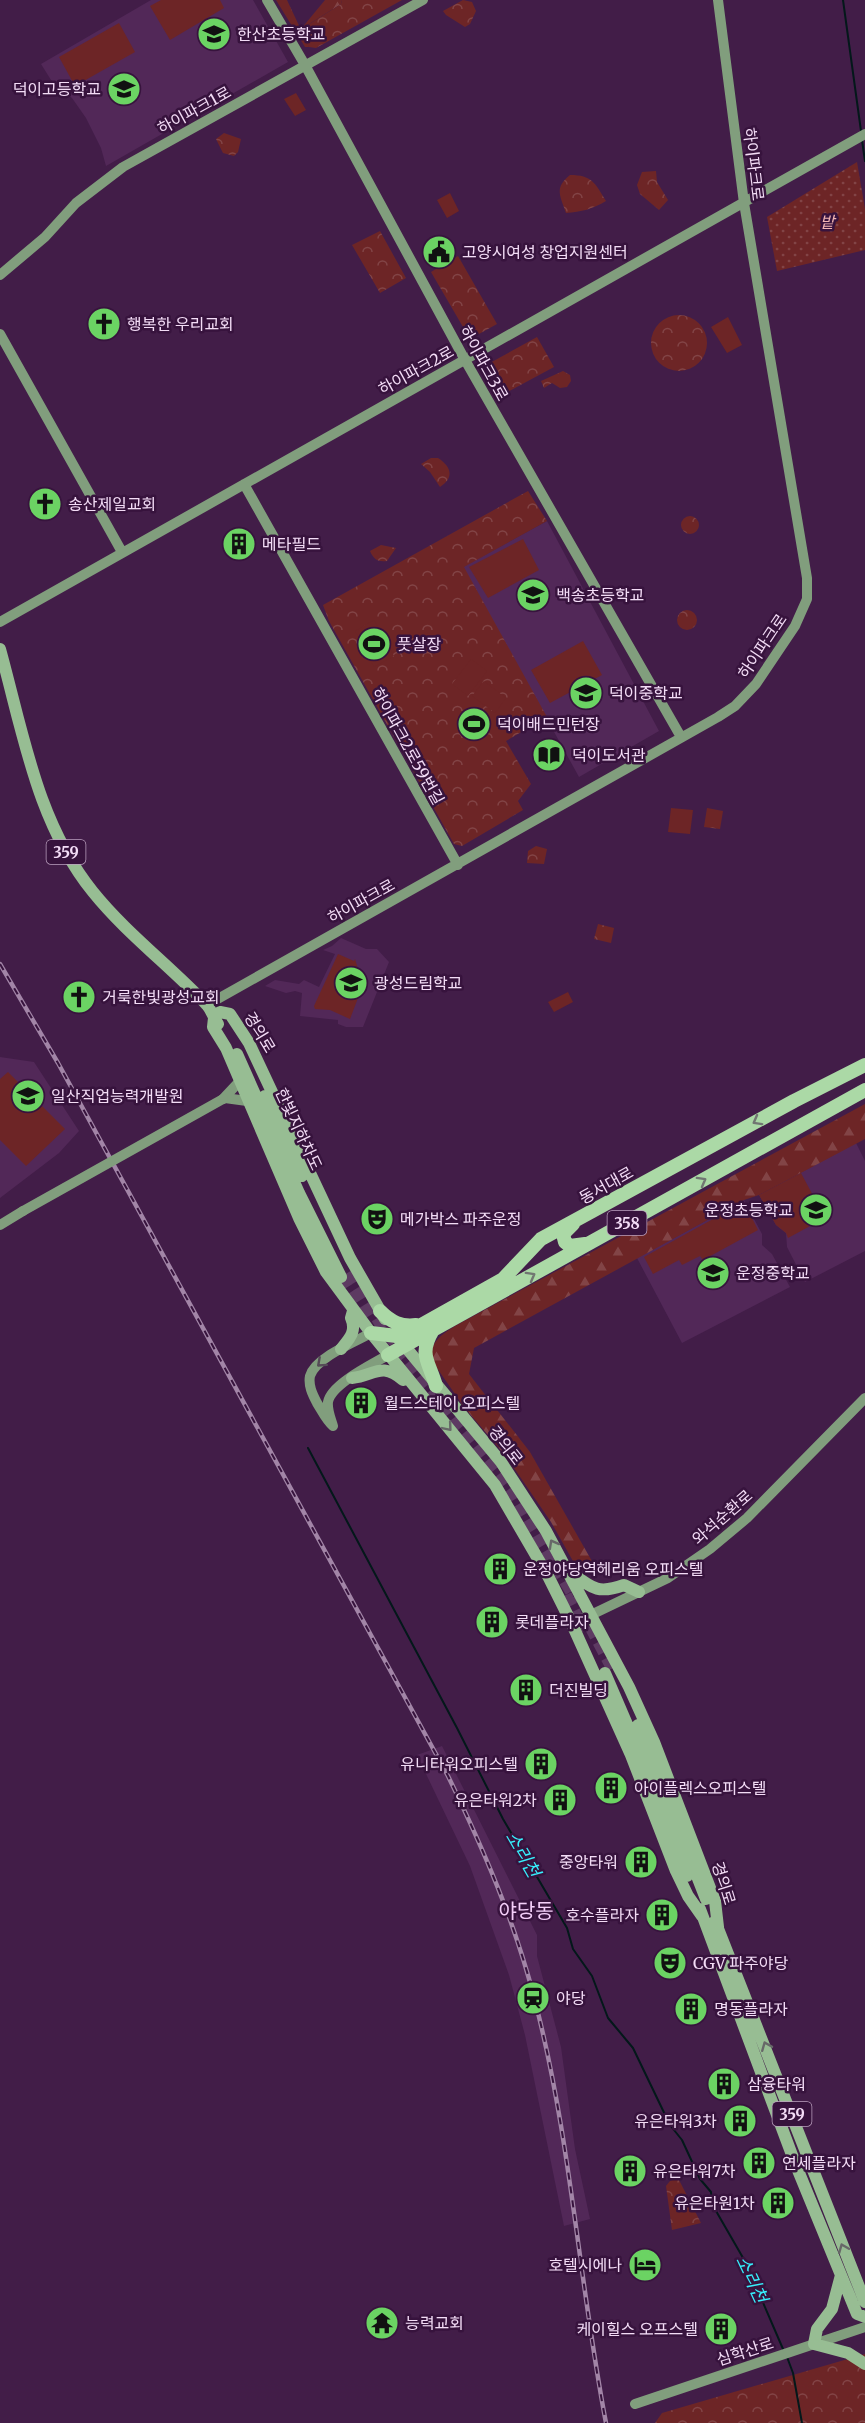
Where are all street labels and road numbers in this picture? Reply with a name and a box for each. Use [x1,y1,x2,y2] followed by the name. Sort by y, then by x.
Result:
[154,82,234,138] street label: 하이파크1로
[740,126,768,202] street label: 하이파크로
[455,322,513,404] street label: 하이파크3로
[375,341,457,399] street label: 하이파크2로
[733,610,791,682] street label: 하이파크로
[367,684,449,808] street label: 하이파크2로59번길
[46,840,86,864] road number: 359
[324,874,398,928] street label: 하이파크로
[240,1008,280,1056] street label: 경의로
[271,1085,327,1173] street label: 한빛지하차도
[575,1162,637,1208] street label: 동서대로
[608,1211,646,1235] road number: 358
[485,1421,528,1469] street label: 경의로
[688,1485,757,1549] street label: 와석순환로
[708,1859,740,1907] street label: 경의로
[772,2102,812,2126] road number: 359
[714,2332,776,2370] street label: 심학산로

